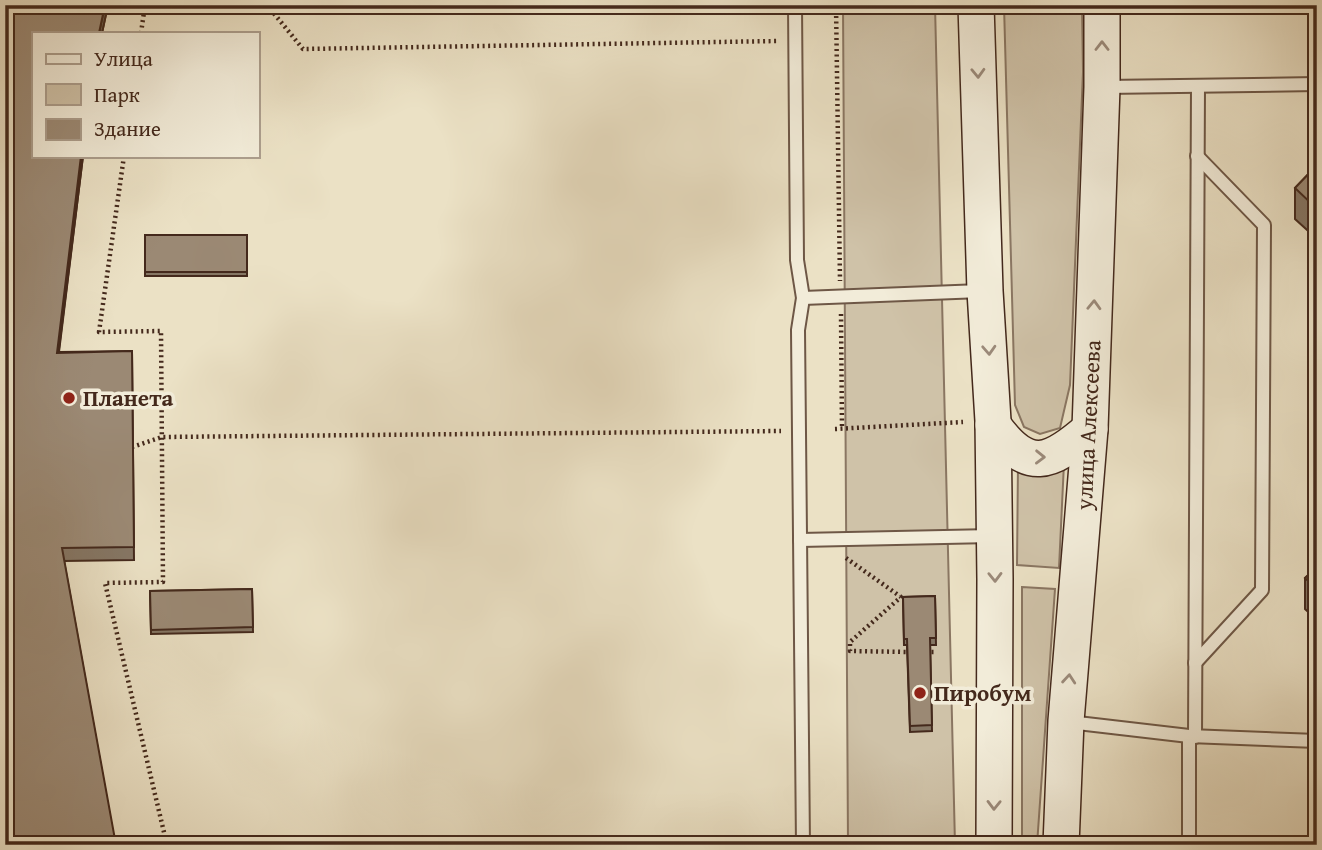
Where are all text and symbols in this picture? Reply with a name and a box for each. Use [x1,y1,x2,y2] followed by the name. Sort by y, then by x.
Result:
[32,32,259,158] legend
[1094,40,1110,51] one-way arrow
[94,43,153,74] text: Улица
[971,68,986,79] one-way arrow
[94,79,140,110] text: Парк
[94,113,161,144] text: Здание
[1086,299,1101,310] one-way arrow
[1067,339,1108,512] street label: улица Алексеева
[981,345,996,356] one-way arrow
[83,381,173,414] place label: Планета
[61,390,77,406] marker: Планета
[1035,449,1046,464] one-way arrow
[987,572,1003,583] one-way arrow
[1061,673,1076,684] one-way arrow
[934,676,1031,709] place label: Пиробум
[912,685,928,701] marker: Пиробум
[986,800,1002,810] one-way arrow

